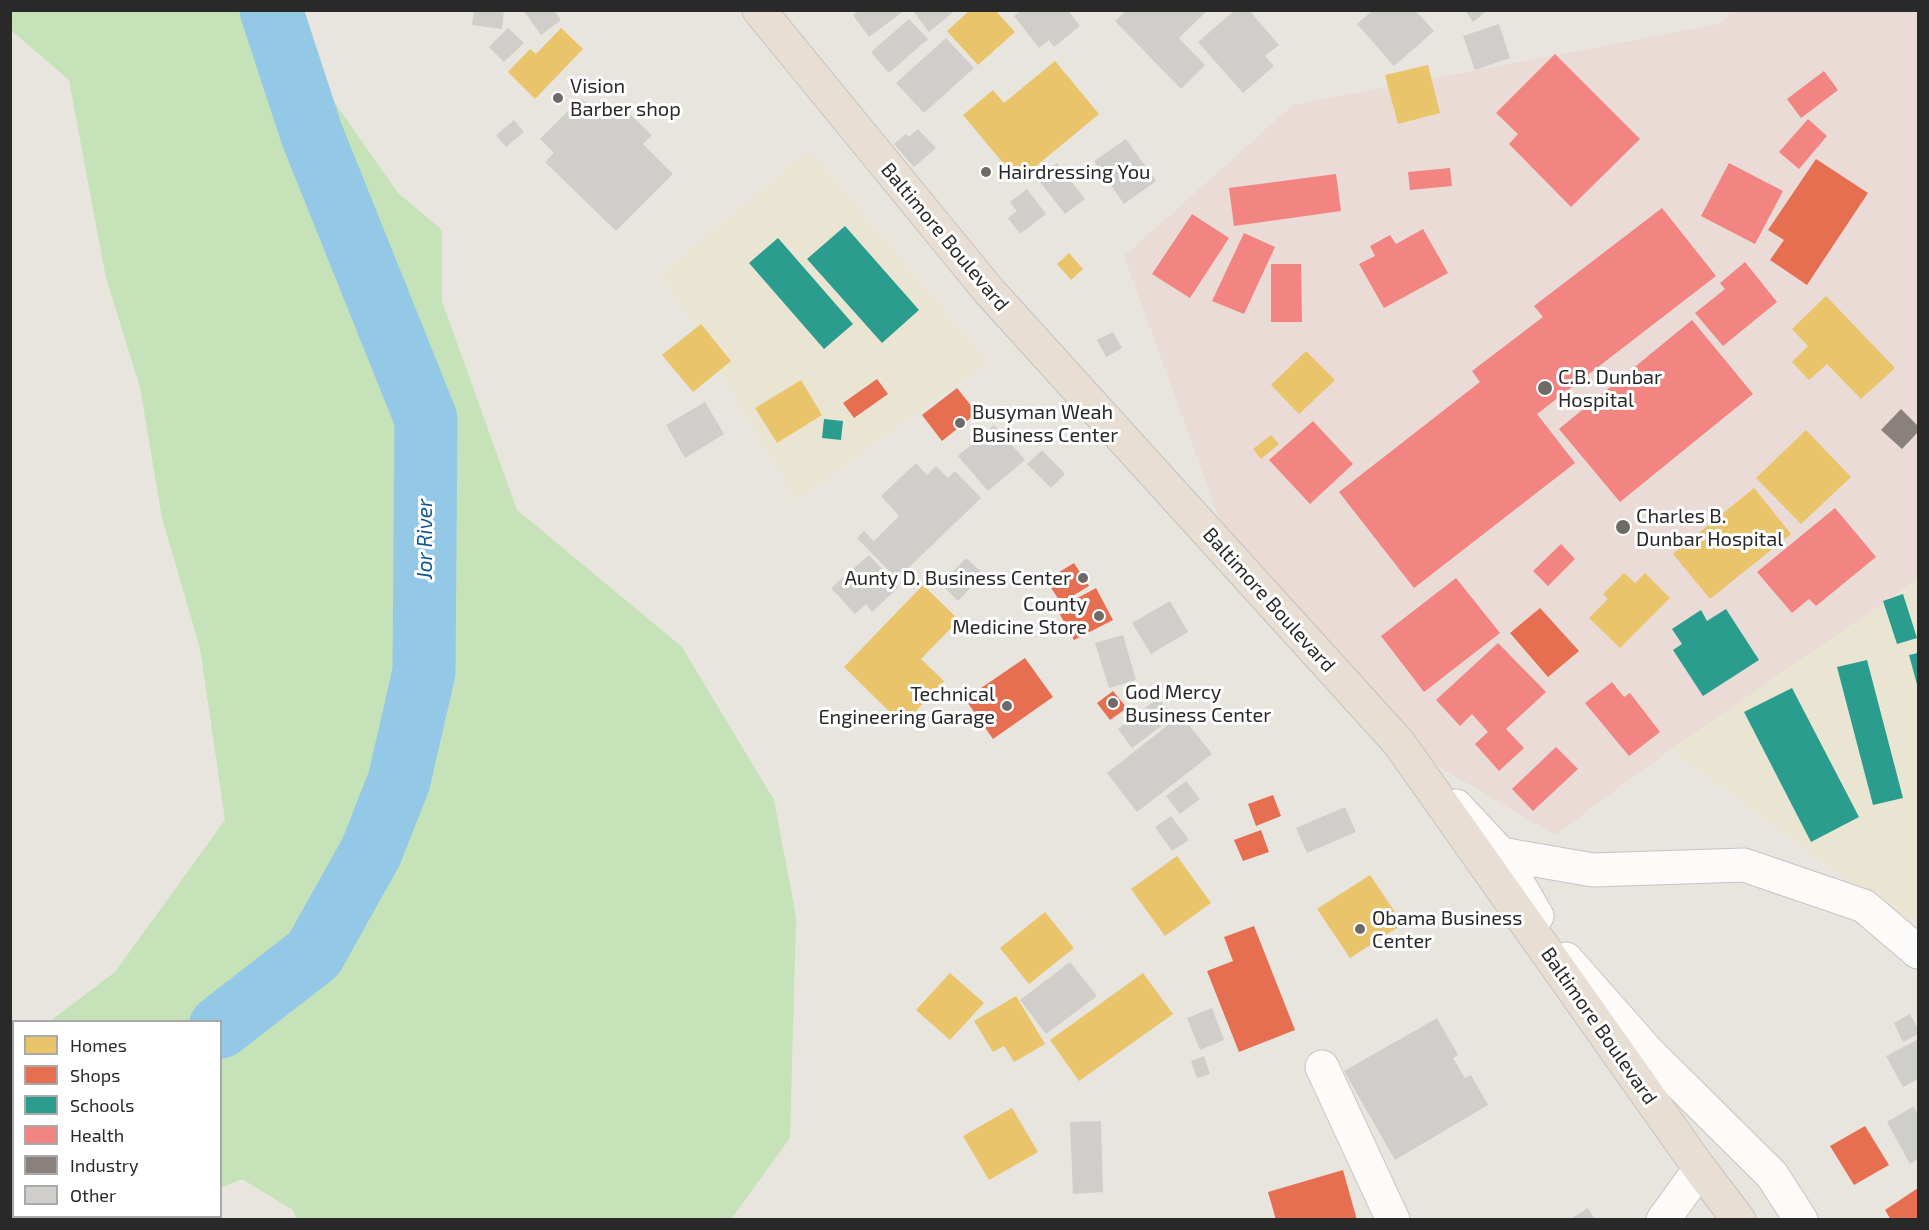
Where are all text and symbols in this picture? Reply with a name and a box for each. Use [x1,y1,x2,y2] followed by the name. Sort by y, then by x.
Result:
[570,74,681,121] place label: Vision Barber shop
[551,91,565,105] marker: Vision Barber shop
[876,158,1014,316] street label: Baltimore Boulevard
[998,160,1150,184] place label: Hairdressing You
[979,165,993,179] marker: Hairdressing You
[1558,365,1662,412] place label: C.B. Dunbar Hospital
[1536,379,1554,397] marker: C.B. Dunbar Hospital
[972,400,1118,447] place label: Busyman Weah Business Center
[953,416,967,430] marker: Busyman Weah Business Center
[412,499,438,579] water label: Jor River
[1636,504,1783,551] place label: Charles B. Dunbar Hospital
[1614,518,1632,536] marker: Charles B. Dunbar Hospital
[1198,523,1340,677] street label: Baltimore Boulevard
[844,566,1071,590] place label: Aunty D. Business Center
[1076,571,1090,585] marker: Aunty D. Business Center
[952,592,1087,639] place label: County Medicine Store
[1092,609,1106,623] marker: County Medicine Store
[1125,680,1271,727] place label: God Mercy Business Center
[818,682,995,729] place label: Technical Engineering Garage
[1106,696,1120,710] marker: God Mercy Business Center
[1000,699,1014,713] marker: Technical Engineering Garage
[1372,906,1522,953] place label: Obama Business Center
[1353,922,1367,936] marker: Obama Business Center
[1536,943,1662,1109] street label: Baltimore Boulevard
[12,1020,222,1218] legend
[70,1034,127,1056] text: Homes
[70,1064,120,1086] text: Shops
[70,1094,134,1116] text: Schools
[70,1124,124,1146] text: Health
[70,1154,139,1176] text: Industry
[70,1184,116,1206] text: Other

